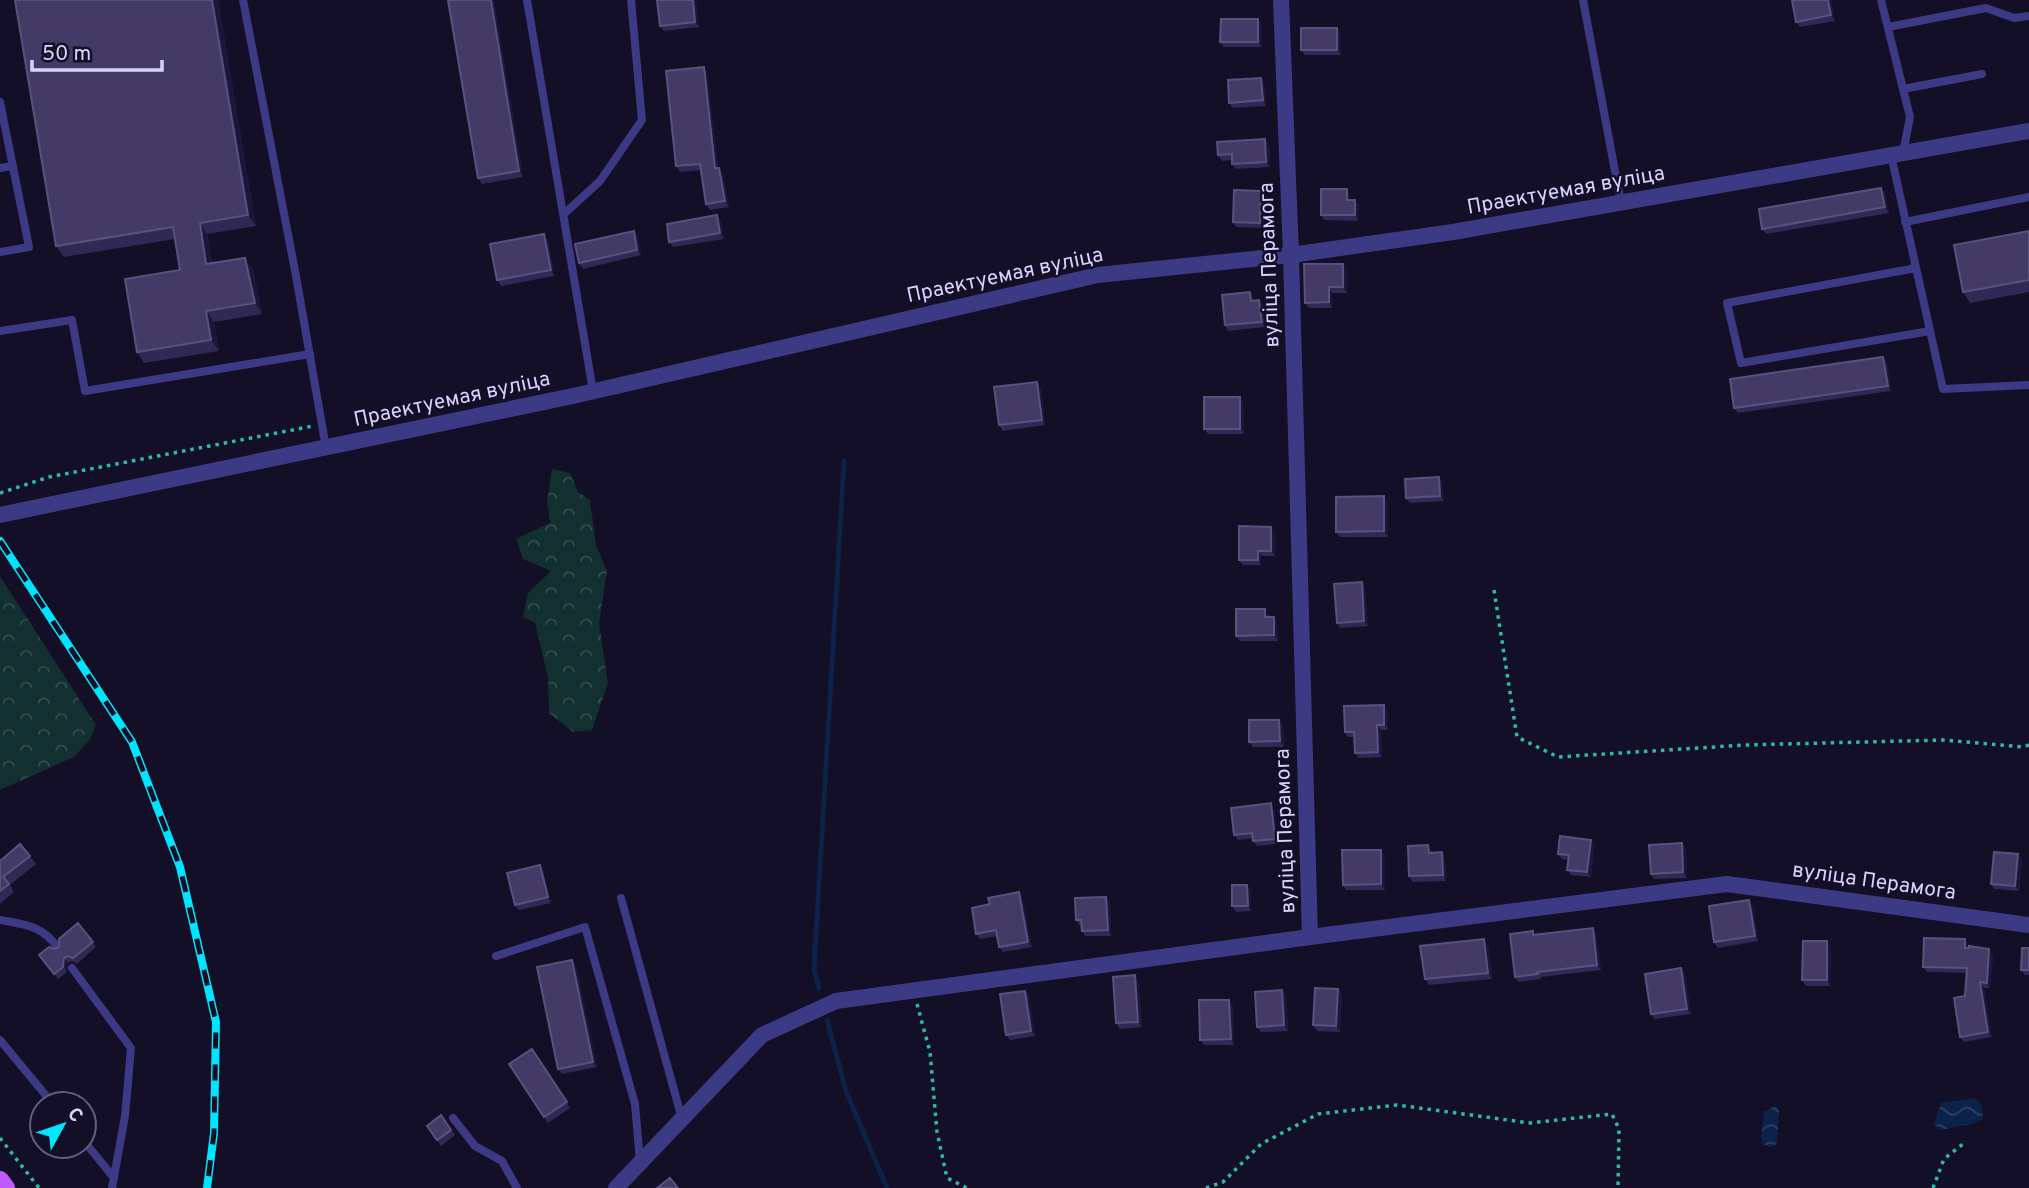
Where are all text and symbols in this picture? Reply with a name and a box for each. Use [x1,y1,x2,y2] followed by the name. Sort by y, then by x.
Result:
[32,28,161,72] scale bar
[42,41,91,68] text: 50 m
[1465,160,1667,222] street label: Праектуемая вуліца
[1254,182,1286,348] street label: вуліца Перамога
[904,242,1106,310] street label: Праектуемая вуліца
[351,366,553,434] street label: Праектуемая вуліца
[1270,748,1302,914] street label: вуліца Перамога
[1790,857,1958,907] street label: вуліца Перамога
[28,1090,98,1160] north arrow
[61,1103,88,1128] text: С

